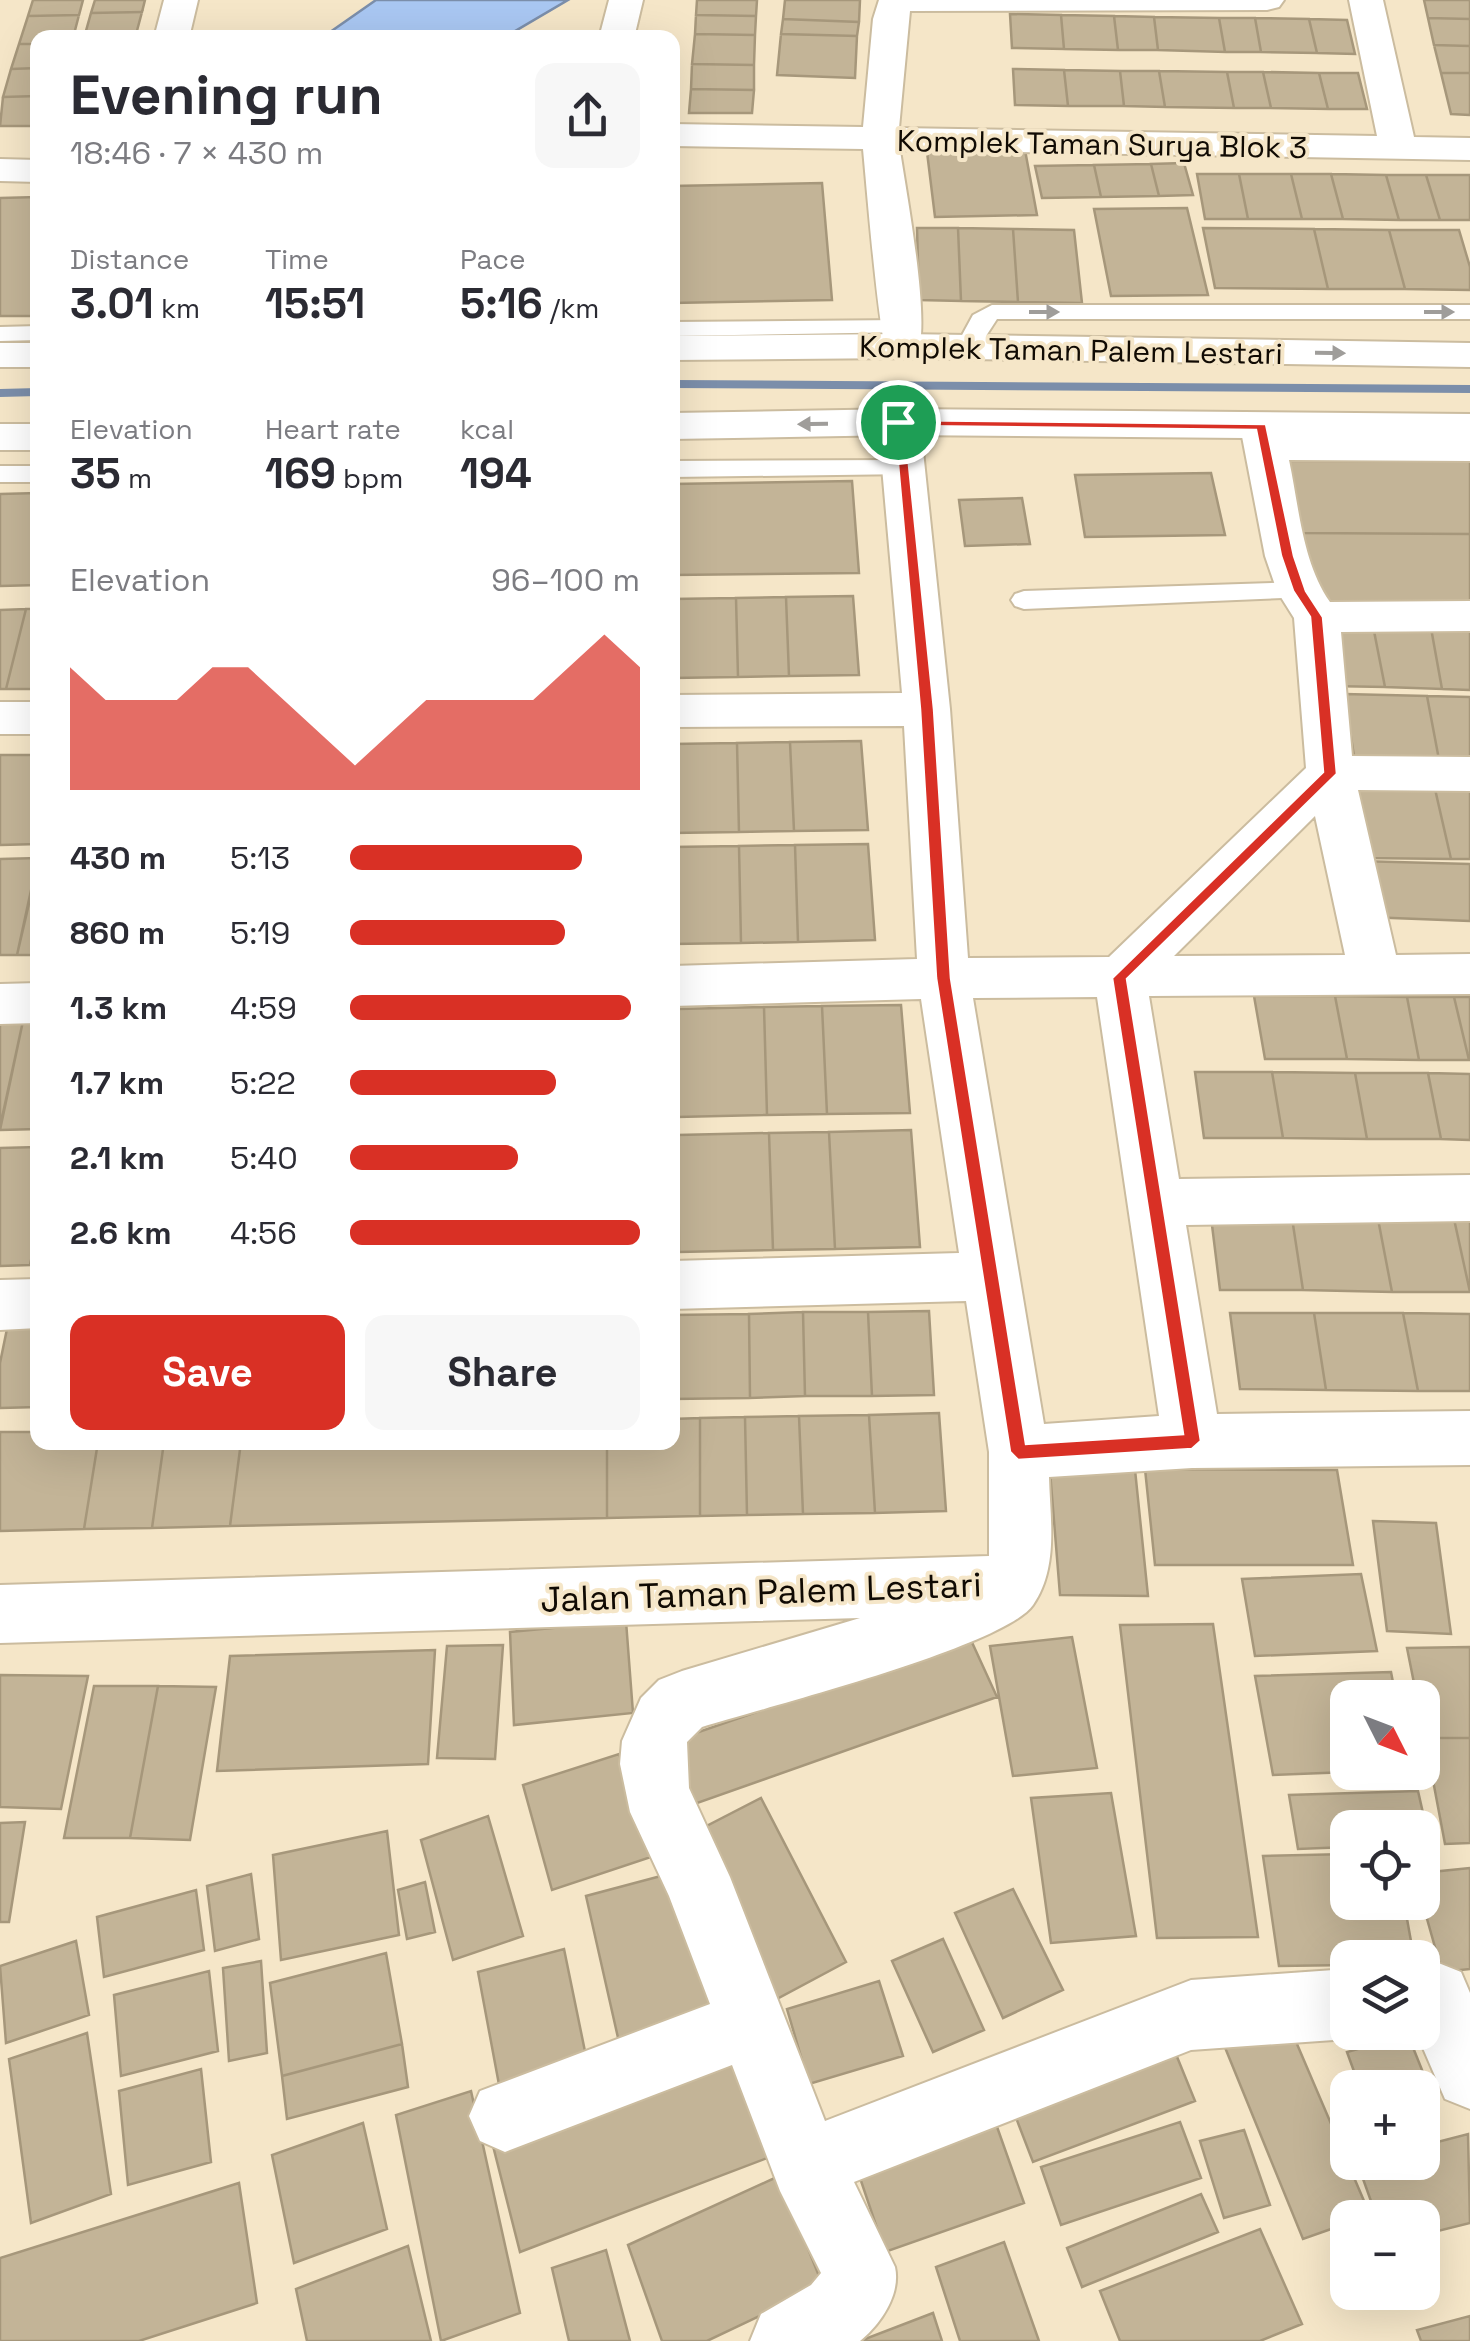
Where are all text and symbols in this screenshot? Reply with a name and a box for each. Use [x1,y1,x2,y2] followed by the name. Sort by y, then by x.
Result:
[70,60,383,130] text: Evening run
[535,63,640,168] button: share
[897,121,1307,167] street label: Komplek Taman Surya Blok 3
[70,133,323,173] text: 18:46 · 7 × 430 m
[70,241,189,277] text: Distance
[265,241,329,277] text: Time
[460,241,526,277] text: Pace
[70,277,154,330] text: 3.01
[265,277,365,330] text: 15:51
[460,277,543,330] text: 5:16
[154,290,200,326] text: km
[543,290,599,326] text: /km
[1029,304,1061,320] one-way arrow
[1424,304,1456,320] one-way arrow
[859,327,1283,373] street label: Komplek Taman Palem Lestari
[1314,345,1346,361] one-way arrow
[856,380,941,465] pin
[871,395,926,450] icon: arrive
[70,411,193,447] text: Elevation
[265,411,401,447] text: Heart rate
[460,411,514,447] text: kcal
[796,416,828,432] one-way arrow
[70,447,121,500] text: 35
[265,447,336,500] text: 169
[460,447,532,500] text: 194
[121,460,152,496] text: m
[336,460,403,496] text: bpm
[70,560,210,600] text: Elevation
[491,560,640,600] text: 96–100 m
[70,838,166,878] text: 430 m
[230,838,290,878] text: 5:13
[70,913,165,953] text: 860 m
[230,913,290,953] text: 5:19
[70,988,167,1028] text: 1.3 km
[230,988,297,1028] text: 4:59
[70,1063,164,1103] text: 1.7 km
[230,1063,296,1103] text: 5:22
[70,1138,165,1178] text: 2.1 km
[230,1138,298,1178] text: 5:40
[70,1213,172,1253] text: 2.6 km
[230,1213,297,1253] text: 4:56
[70,1315,345,1430] button: Save
[365,1315,640,1430] button: Share
[540,1562,982,1622] street label: Jalan Taman Palem Lestari
[1330,1680,1440,1790] north arrow
[1330,1680,1440,2310] map controls
[1330,1810,1440,1920] button: locate
[1330,1940,1440,2050] button: layers
[1330,2070,1440,2180] button: +
[1330,2200,1440,2310] button: −

